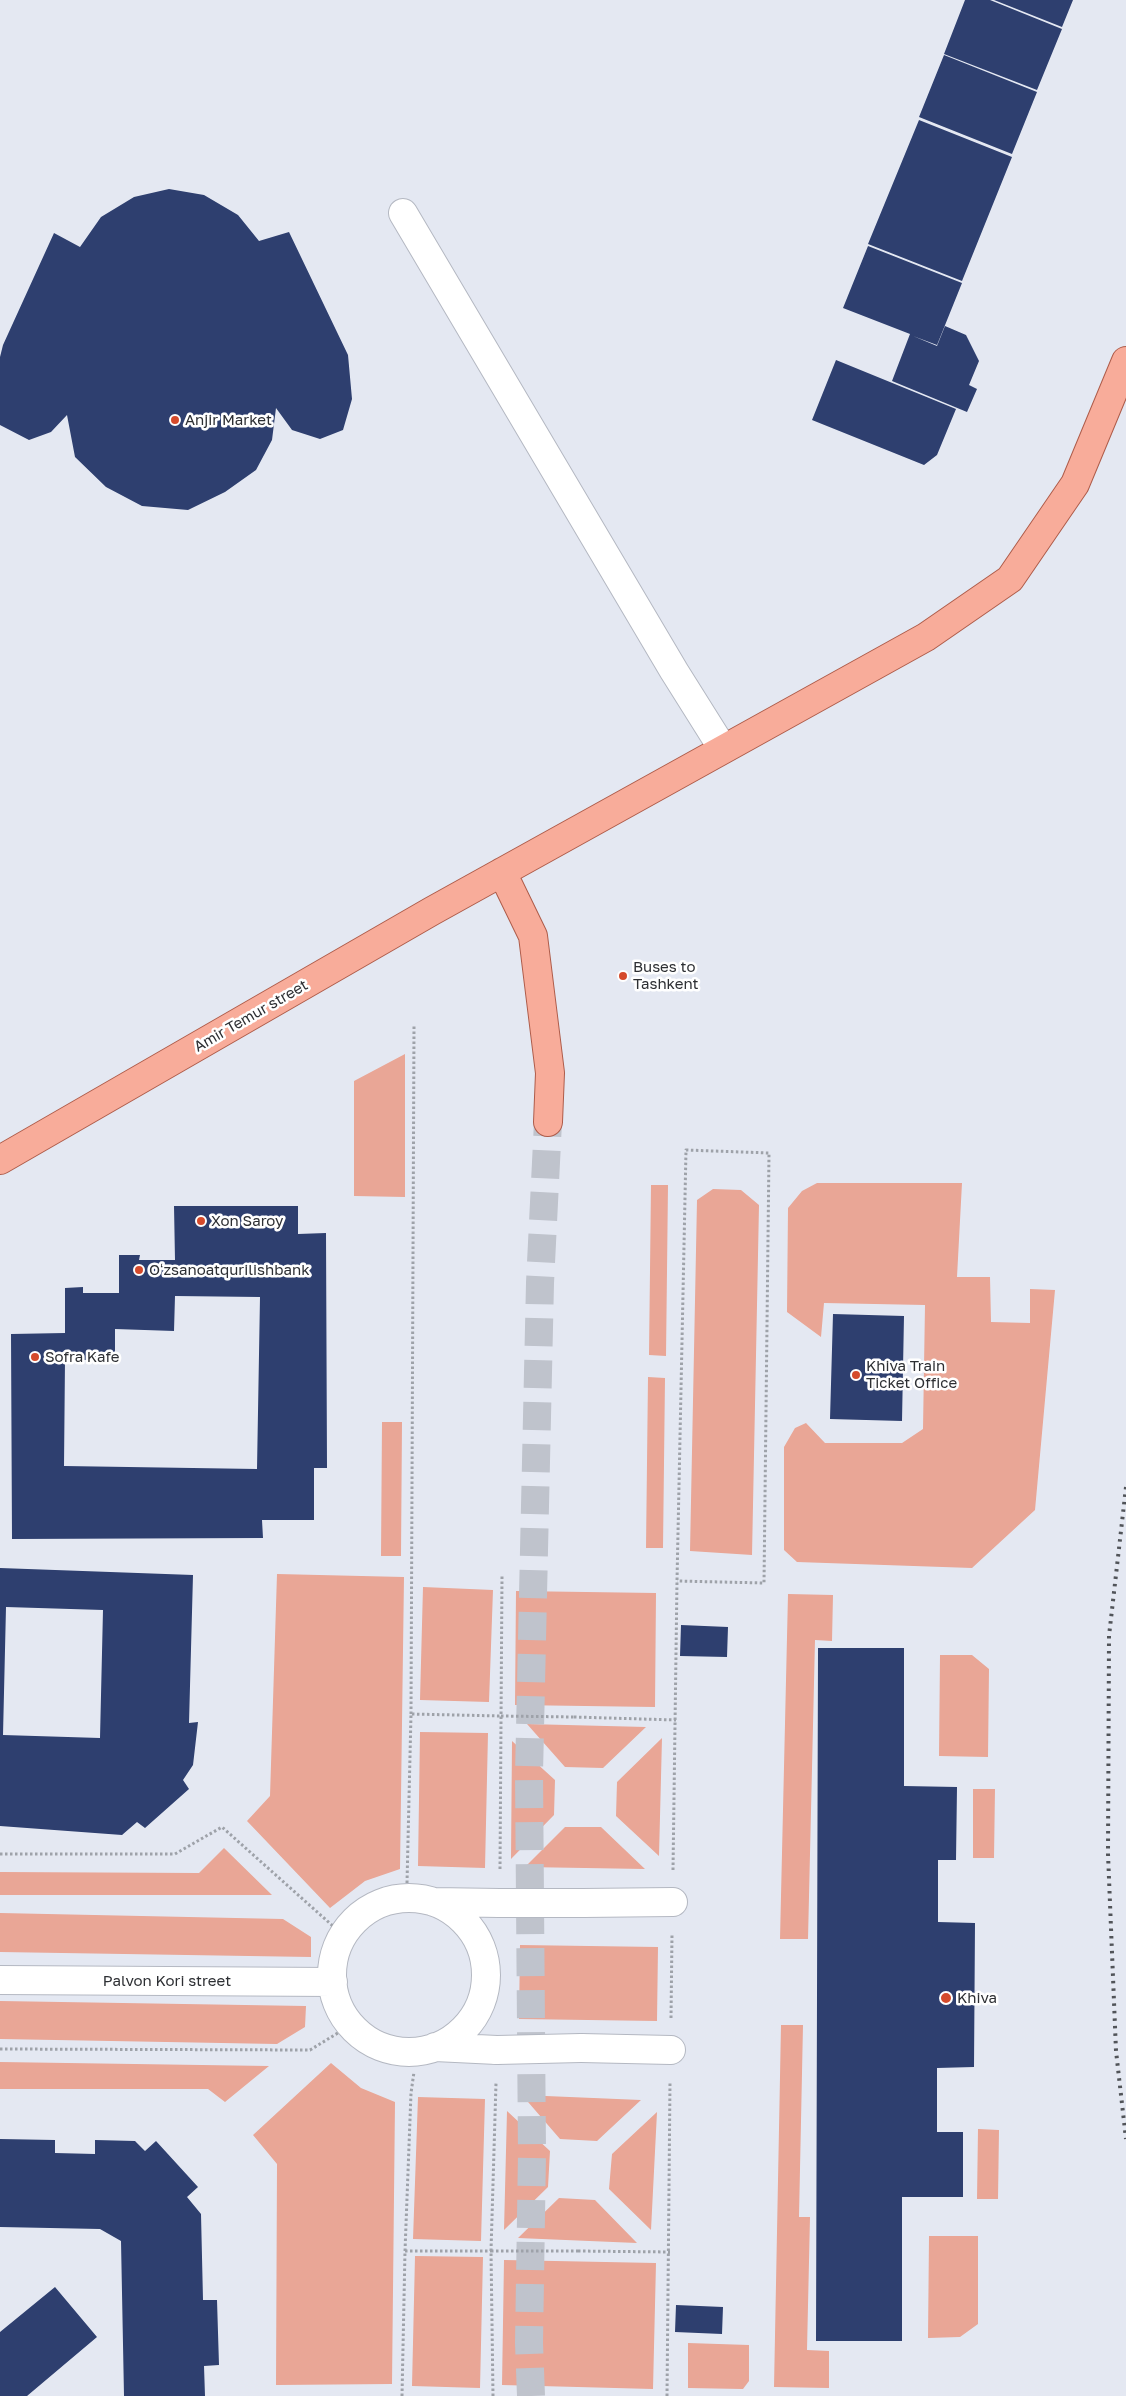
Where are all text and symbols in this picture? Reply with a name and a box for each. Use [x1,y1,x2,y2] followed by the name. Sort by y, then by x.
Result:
[185,411,272,429] place label: Anjir Market
[169,414,181,426] marker: Anjir Market
[633,958,699,993] place label: Buses to Tashkent
[617,970,629,982] marker: Buses to Tashkent
[191,976,311,1056] street label: Amir Temur street
[211,1212,283,1230] place label: Xon Saroy
[195,1215,207,1227] marker: Xon Saroy
[149,1261,310,1279] place label: Oʻzsanoatqurilishbank
[133,1264,145,1276] marker: Oʻzsanoatqurilishbank
[45,1348,120,1366] place label: Sofra Kafe
[29,1351,41,1363] marker: Sofra Kafe
[866,1357,957,1392] place label: Khiva Train Ticket Office
[850,1369,862,1381] marker: Khiva Train Ticket Office
[103,1972,231,1990] street label: Palvon Kori street
[957,1989,997,2007] place label: Khiva
[939,1991,953,2005] marker: Khiva

